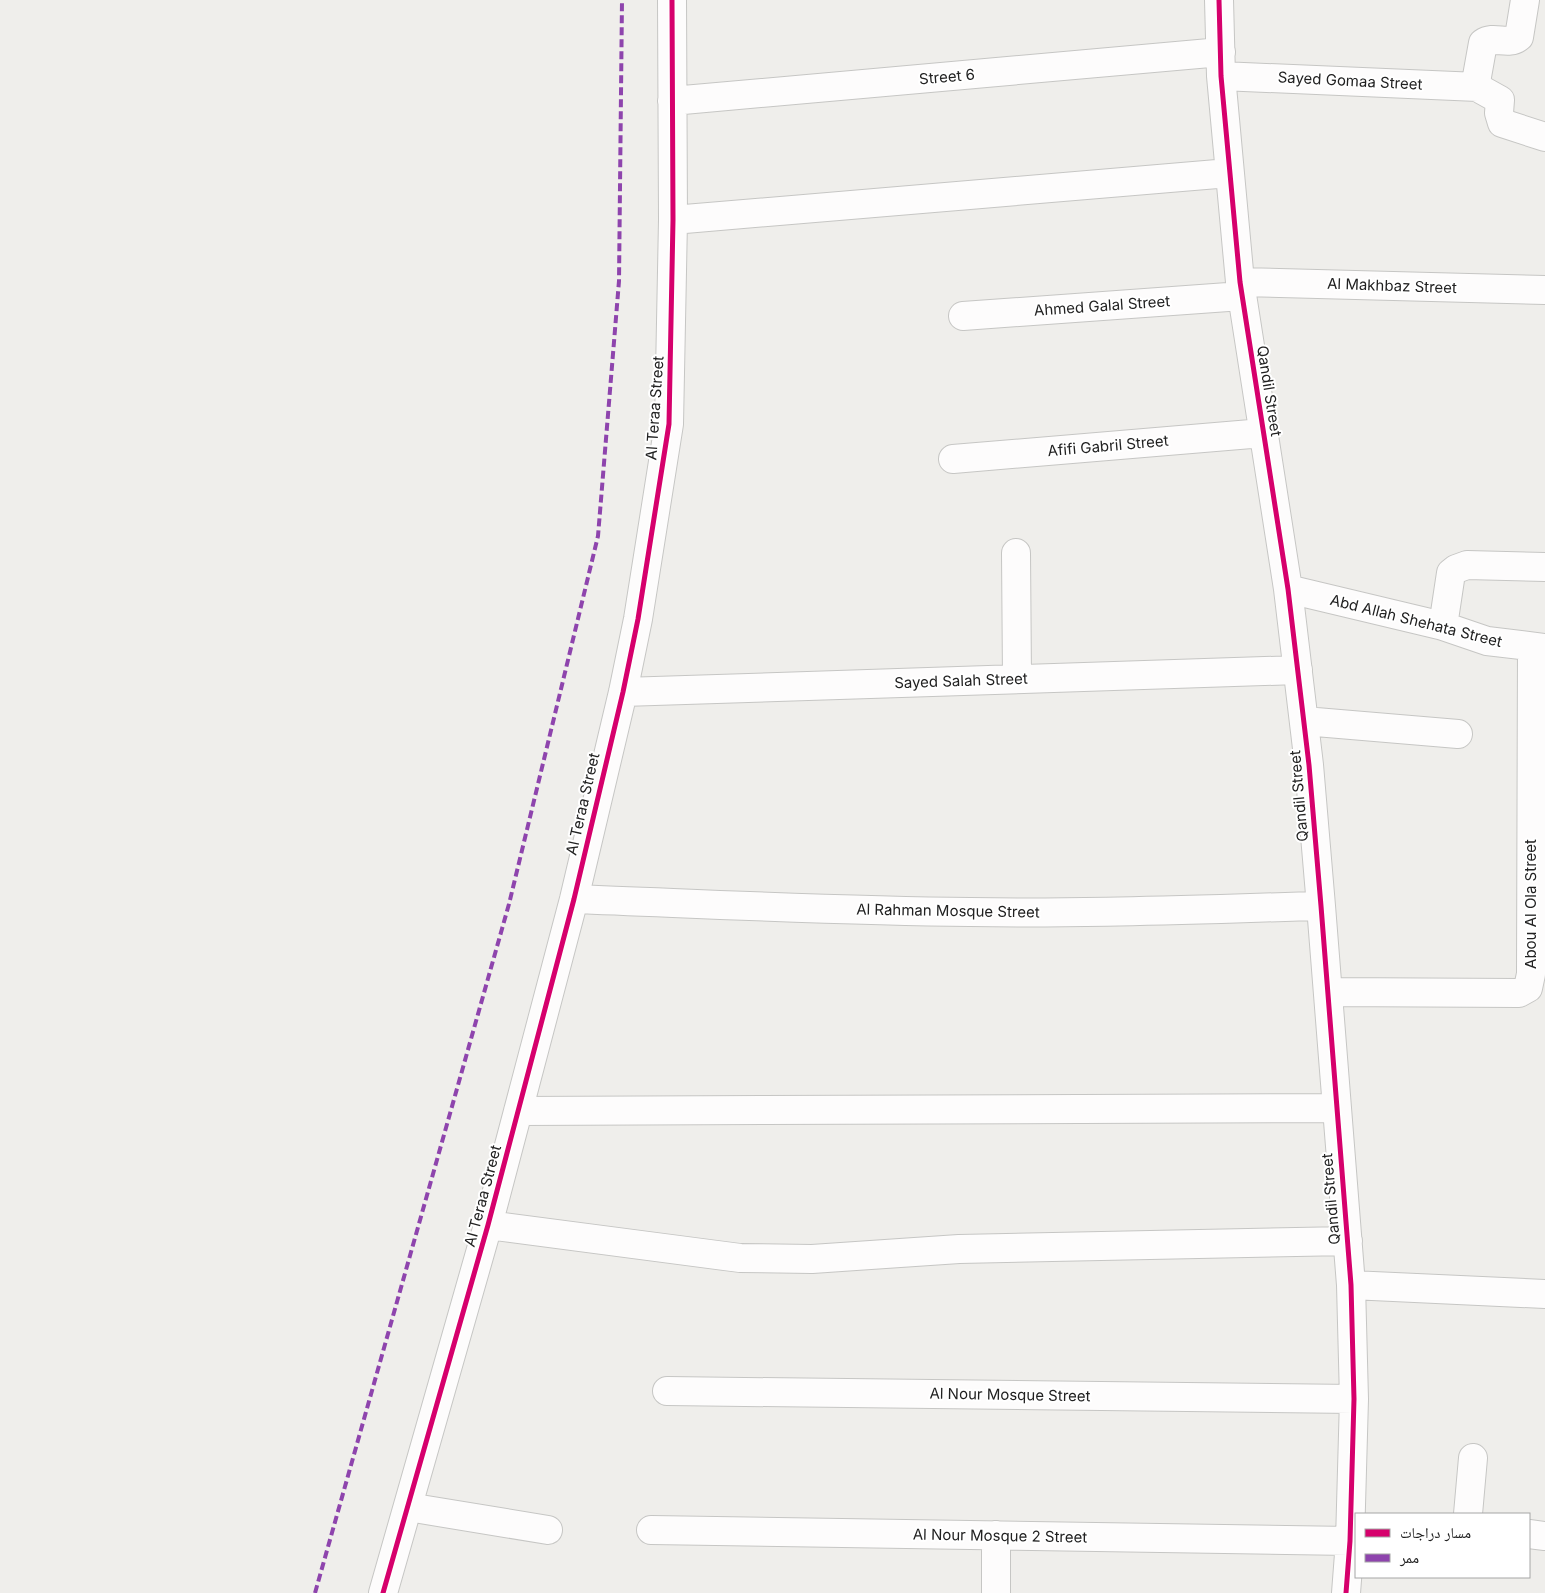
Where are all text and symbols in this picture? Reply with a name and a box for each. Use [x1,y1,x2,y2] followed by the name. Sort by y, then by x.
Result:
[918,65,976,88] street label: Street 6
[1277,67,1423,94] street label: Sayed Gomaa Street
[1327,274,1457,297] street label: Al Makhbaz Street
[1033,291,1171,320] street label: Ahmed Galal Street
[1253,344,1286,438] street label: Qandil Street
[641,355,668,461] street label: Al Teraa Street
[1047,431,1169,460] street label: Afifi Gabril Street
[1328,590,1504,651] street label: Abd Allah Shehata Street
[894,669,1028,692] street label: Sayed Salah Street
[1285,749,1312,843] street label: Qandil Street
[562,751,604,857] street label: Al Teraa Street
[1521,839,1540,969] street label: Abou Al Ola Street
[856,899,1040,922] street label: Al Rahman Mosque Street
[460,1143,505,1249] street label: Al Teraa Street
[1317,1152,1344,1246] street label: Qandil Street
[929,1384,1091,1405] street label: Al Nour Mosque Street
[1355,1513,1530,1578] legend
[1400,1523,1471,1542] text: مسار دراجات
[913,1524,1087,1547] street label: Al Nour Mosque 2 Street
[1399,1548,1419,1567] text: ممر

